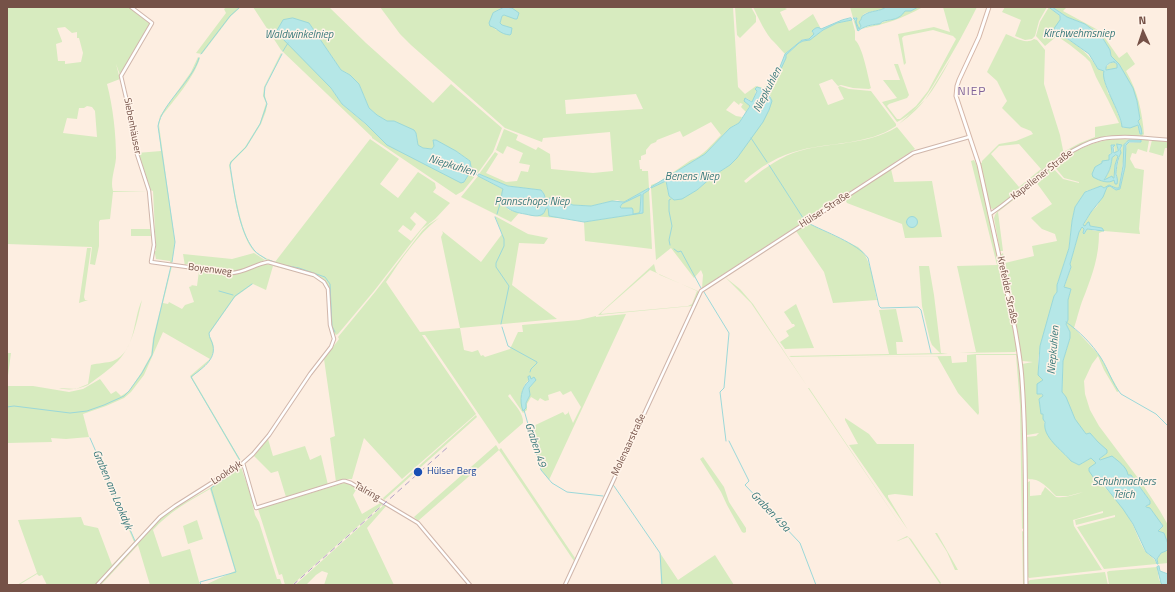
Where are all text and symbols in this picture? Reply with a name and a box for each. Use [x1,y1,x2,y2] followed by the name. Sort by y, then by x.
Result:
[1123,12,1163,52] north arrow
[1138,12,1147,28] text: N
[1043,27,1115,41] water label: Kirchwehmsniep
[265,28,333,42] water label: Waldwinkelniep
[751,65,785,115] water label: Niepkuhlen
[958,85,986,99] district label: NIEP
[121,97,143,155] street label: Siebenhäuser
[1009,147,1075,203] street label: Kapellener Straße
[427,153,477,179] water label: Niepkuhlen
[665,170,719,184] water label: Benens Niep
[797,189,853,231] street label: Hülser Straße
[495,195,569,209] water label: Pannschops Niep
[994,255,1020,325] street label: Krefelder Straße
[187,261,233,279] street label: Boyenweg
[1045,325,1063,375] water label: Niepkuhlen
[609,412,649,478] street label: Molenaarstraße
[522,421,548,469] water label: Graben 49
[89,448,135,532] water label: Graben am Lookdyk
[209,458,245,488] street label: Lookdyk
[412,466,424,478] marker: Hülser Berg
[427,466,476,478] place label: Hülser Berg
[1092,475,1156,501] water label: Schuhmachers Teich
[352,480,382,504] street label: Talring
[747,489,793,535] water label: Graben 49a

